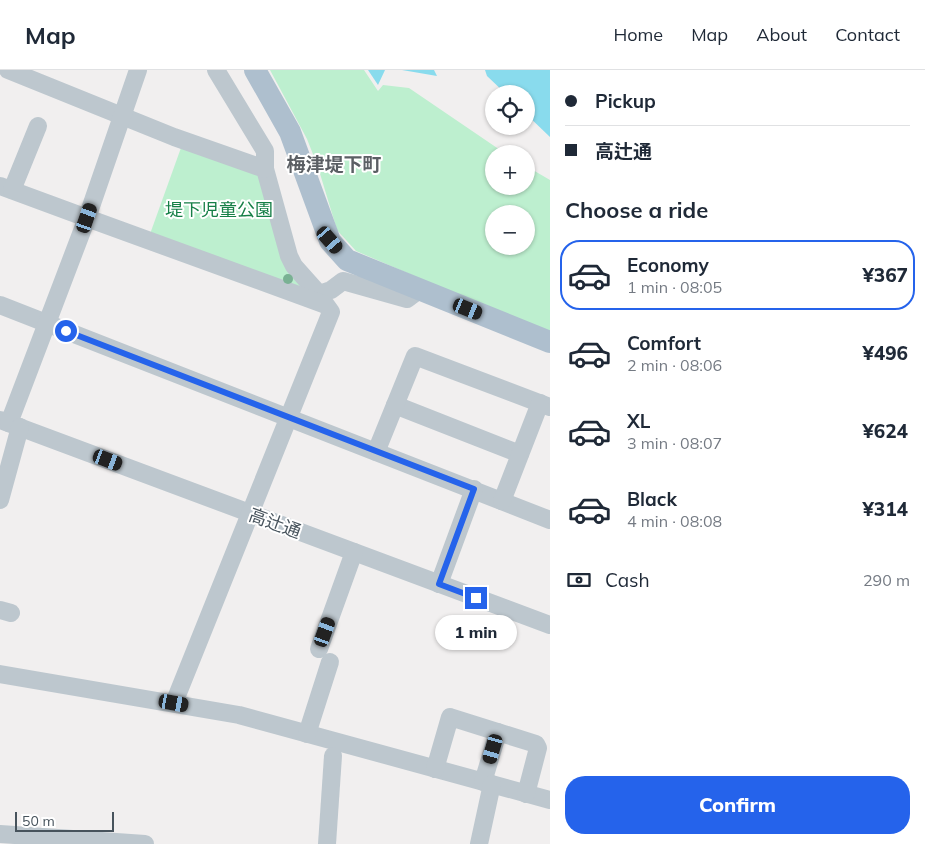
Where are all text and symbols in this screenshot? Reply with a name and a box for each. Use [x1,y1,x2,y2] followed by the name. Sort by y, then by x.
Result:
[25,20,76,50] text: Map
[613,23,663,46] text: Home
[691,23,728,46] text: Map
[756,23,807,46] text: About
[835,23,900,46] text: Contact
[485,85,535,255] map controls
[485,85,535,135] button: locate
[595,89,656,113] text: Pickup
[595,139,652,163] text: 高辻通
[485,145,535,195] button: +
[286,152,382,176] district label: 梅津堤下町
[565,196,708,224] text: Choose a ride
[165,198,273,221] park label: 堤下児童公園
[75,201,98,235] car
[485,205,535,255] button: −
[314,224,345,256] car
[567,253,612,298] icon: car
[627,253,709,277] text: Economy
[862,263,908,287] text: ¥367
[627,277,722,297] text: 1 min · 08:05
[451,296,484,322] car
[55,320,77,342] route start
[567,331,612,376] icon: car
[627,331,701,355] text: Comfort
[862,341,908,365] text: ¥496
[627,355,722,375] text: 2 min · 08:06
[567,409,612,454] icon: car
[627,409,650,433] text: XL
[862,419,908,443] text: ¥624
[627,433,722,453] text: 3 min · 08:07
[91,448,124,472] car
[567,487,612,532] icon: car
[627,487,677,511] text: Black
[862,497,908,521] text: ¥314
[246,503,304,543] street label: 高辻通
[627,511,722,531] text: 4 min · 08:08
[565,566,593,594] icon: cash
[605,568,650,592] text: Cash
[863,570,910,590] text: 290 m
[465,587,487,609] route end
[312,615,337,649] car
[435,616,517,650] callout: 1 min
[455,622,497,642] text: 1 min
[157,693,190,713] car
[481,733,504,765] car
[565,776,910,834] button: Confirm
[15,809,114,832] scale bar
[22,812,55,830] text: 50 m

